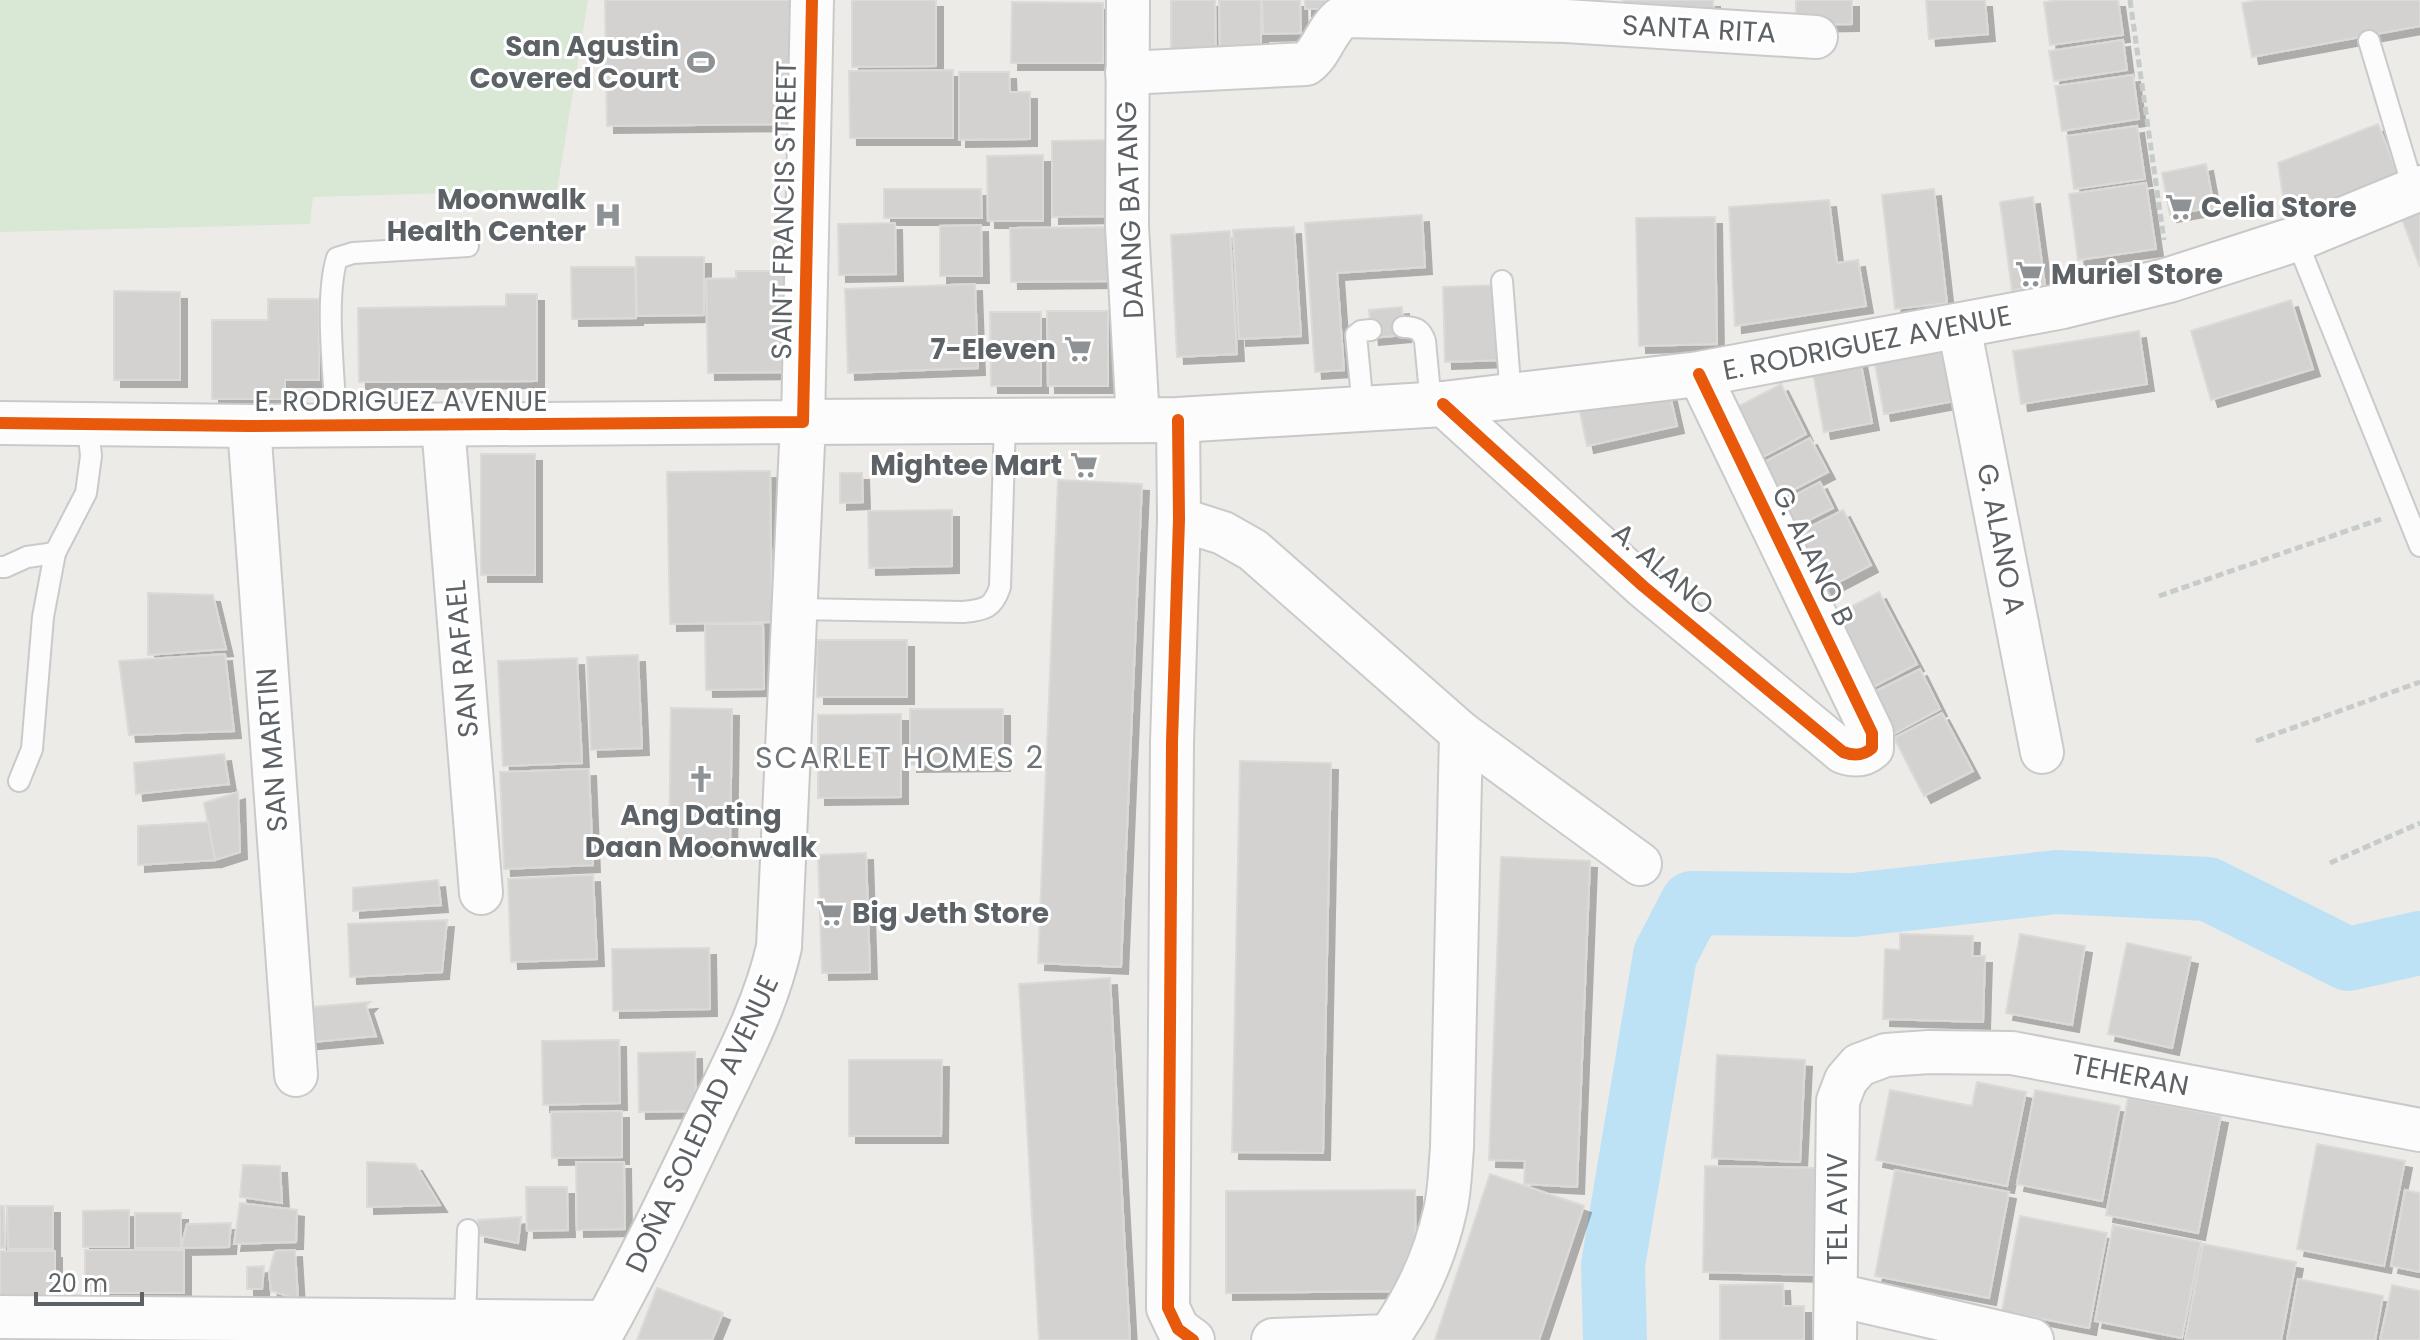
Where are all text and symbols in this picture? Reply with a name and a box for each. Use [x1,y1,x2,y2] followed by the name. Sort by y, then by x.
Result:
[1621,5,1777,53] street label: SANTA RITA
[469,27,679,98] place label: San Agustin Covered Court
[686,47,716,77] sports icon: San Agustin Covered Court
[762,60,806,360] street label: SAINT FRANCIS STREET
[1107,100,1153,320] street label: DAANG BATANG
[387,180,587,251] place label: Moonwalk Health Center
[2201,188,2357,227] place label: Celia Store
[2164,192,2194,222] supermarket icon: Celia Store
[593,200,623,230] hospital icon: Moonwalk Health Center
[2051,255,2223,294] place label: Muriel Store
[2014,259,2044,289] supermarket icon: Muriel Store
[1719,296,2015,390] street label: E. RODRIGUEZ AVENUE
[930,330,1056,369] place label: 7-Eleven
[1063,334,1093,364] supermarket icon: 7-Eleven
[254,382,548,421] street label: E. RODRIGUEZ AVENUE
[870,446,1062,485] place label: Mightee Mart
[1069,450,1099,480] supermarket icon: Mightee Mart
[1967,460,2035,618] street label: G. ALANO A
[1762,479,1864,633] street label: G. ALANO B
[1604,514,1722,624] street label: A. ALANO
[436,579,488,739] street label: SAN RAFAEL
[247,667,297,833] street label: SAN MARTIN
[755,736,1045,779] district label: SCARLET HOMES 2
[686,764,716,794] church icon: Ang Dating Daan Moonwalk
[585,796,818,867] place label: Ang Dating Daan Moonwalk
[852,894,1049,933] place label: Big Jeth Store
[815,898,845,928] supermarket icon: Big Jeth Store
[616,969,788,1279] street label: DOÑA SOLEDAD AVENUE
[2068,1045,2192,1105] street label: TEHERAN
[1818,1153,1857,1265] street label: TEL AVIV
[36,1256,142,1306] scale bar
[48,1267,108,1300] text: 20 m

